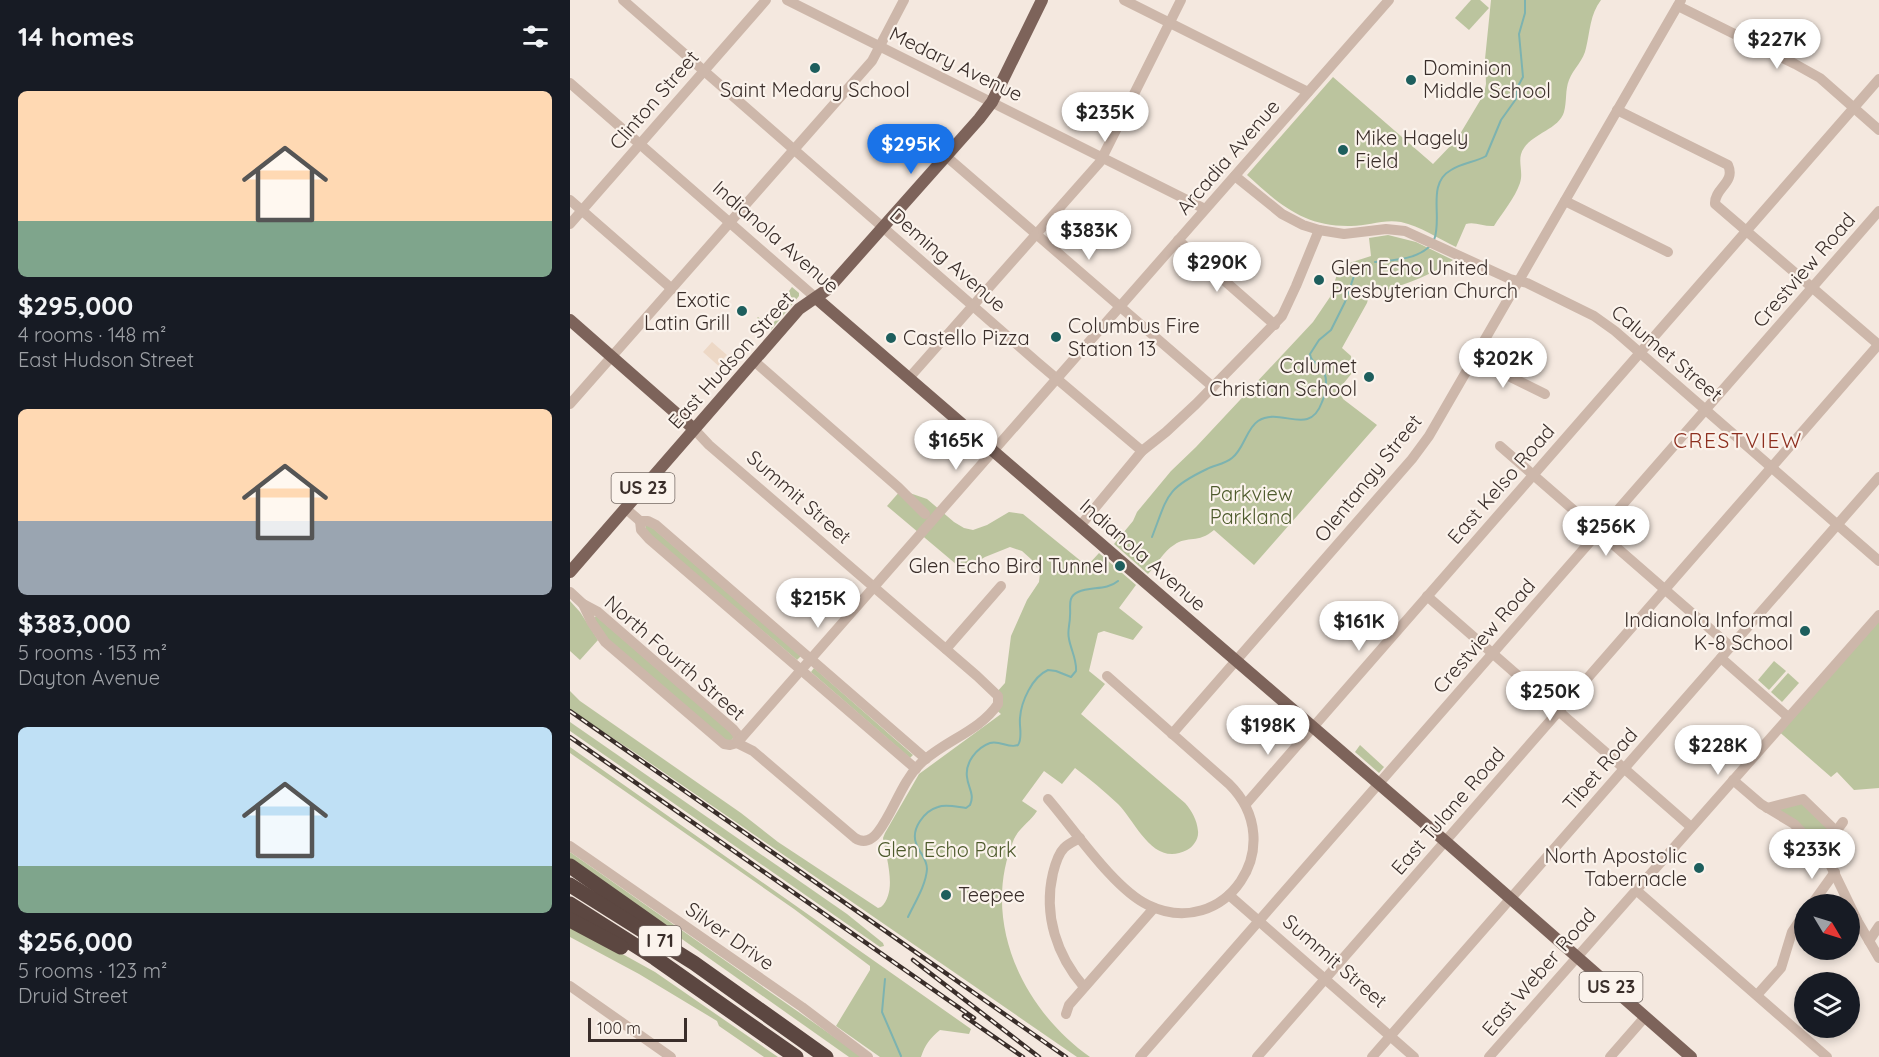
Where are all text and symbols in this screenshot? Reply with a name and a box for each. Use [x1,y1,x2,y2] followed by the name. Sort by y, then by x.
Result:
[1735,19,1819,70] pin: $227K
[18,20,134,53] text: 14 homes
[519,20,552,53] icon: filters
[886,21,1027,107] street label: Medary Avenue
[1748,26,1806,51] text: $227K
[604,45,704,155] street label: Clinton Street
[1423,55,1551,103] place label: Dominion Middle School
[808,61,822,75] marker: Saint Medary School
[1404,73,1418,87] marker: Dominion Middle School
[720,77,910,102] place label: Saint Medary School
[1063,92,1147,143] pin: $235K
[1171,94,1285,220] street label: Arcadia Avenue
[1076,99,1134,124] text: $235K
[869,124,953,175] pin: $295K
[1355,125,1468,173] place label: Mike Hagely Field
[231,130,339,238] icon: home
[881,131,941,156] text: $295K
[1336,143,1350,157] marker: Mike Hagely Field
[708,175,845,298] street label: Indianola Avenue
[885,202,1012,317] street label: Deming Avenue
[1747,207,1860,332] street label: Crestview Road
[1047,210,1131,261] pin: $383K
[1060,217,1118,242] text: $383K
[1175,242,1259,293] pin: $290K
[1187,249,1247,274] text: $290K
[1331,255,1518,303] place label: Glen Echo United Presbyterian Church
[1312,273,1326,287] marker: Glen Echo United Presbyterian Church
[662,286,799,433] street label: East Hudson Street
[644,287,730,335] place label: Exotic Latin Grill
[18,289,133,322] text: $295,000
[1607,299,1728,407] street label: Calumet Street
[735,304,749,318] marker: Exotic Latin Grill
[1068,313,1200,361] place label: Columbus Fire Station 13
[18,322,166,347] text: 4 rooms · 148 m²
[903,325,1030,350] place label: Castello Pizza
[1049,330,1063,344] marker: Columbus Fire Station 13
[884,331,898,345] marker: Castello Pizza
[1461,338,1545,389] pin: $202K
[1473,345,1533,370] text: $202K
[18,347,194,372] text: East Hudson Street
[1209,353,1357,401] place label: Calumet Christian School
[1362,370,1376,384] marker: Calumet Christian School
[1308,409,1427,547] street label: Olentangy Street
[1442,419,1559,549] street label: East Kelso Road
[914,420,998,471] pin: $165K
[928,427,984,452] text: $165K
[1673,427,1803,453] district label: CRESTVIEW
[742,444,857,549] street label: Summit Street
[231,448,339,556] icon: home
[612,473,674,503] road number: US 23
[1209,481,1293,529] park label: Parkview Parkland
[1075,493,1212,616] street label: Indianola Avenue
[1564,506,1648,557] pin: $256K
[1577,513,1636,538] text: $256K
[909,553,1108,578] place label: Glen Echo Bird Tunnel
[1113,559,1127,573] marker: Glen Echo Bird Tunnel
[1427,573,1540,698] street label: Crestview Road
[776,578,860,629] pin: $215K
[790,585,846,610] text: $215K
[600,590,751,726] street label: North Fourth Street
[1317,601,1401,652] pin: $161K
[18,607,131,640] text: $383,000
[1624,607,1793,655] place label: Indianola Informal K-8 School
[1333,608,1385,633] text: $161K
[1798,624,1812,638] marker: Indianola Informal K-8 School
[18,640,167,665] text: 5 rooms · 153 m²
[18,665,160,690] text: Dayton Avenue
[1508,671,1592,722] pin: $250K
[1520,678,1580,703] text: $250K
[1226,705,1310,756] pin: $198K
[1240,712,1296,737] text: $198K
[1557,722,1642,815] street label: Tibet Road
[1676,725,1760,776] pin: $228K
[1689,732,1747,757] text: $228K
[1385,742,1510,880] street label: East Tulane Road
[231,766,339,874] icon: home
[1770,829,1854,880] pin: $233K
[1783,836,1841,861] text: $233K
[877,837,1017,862] park label: Glen Echo Park
[1545,843,1687,891] place label: North Apostolic Tabernacle
[1692,861,1706,875] marker: North Apostolic Tabernacle
[958,882,1025,907] place label: Teepee
[939,888,953,902] marker: Teepee
[1794,894,1860,960] north arrow
[1794,894,1860,1038] map controls
[681,896,780,975] street label: Silver Drive
[1476,902,1601,1041] street label: East Weber Road
[1278,908,1393,1013] street label: Summit Street
[18,925,133,958] text: $256,000
[639,926,681,956] road number: I 71
[18,958,167,983] text: 5 rooms · 123 m²
[1580,972,1642,1002] road number: US 23
[1794,972,1860,1038] button: layers
[18,983,128,1008] text: Druid Street
[588,1015,687,1042] scale bar
[597,1018,641,1038] text: 100 m

